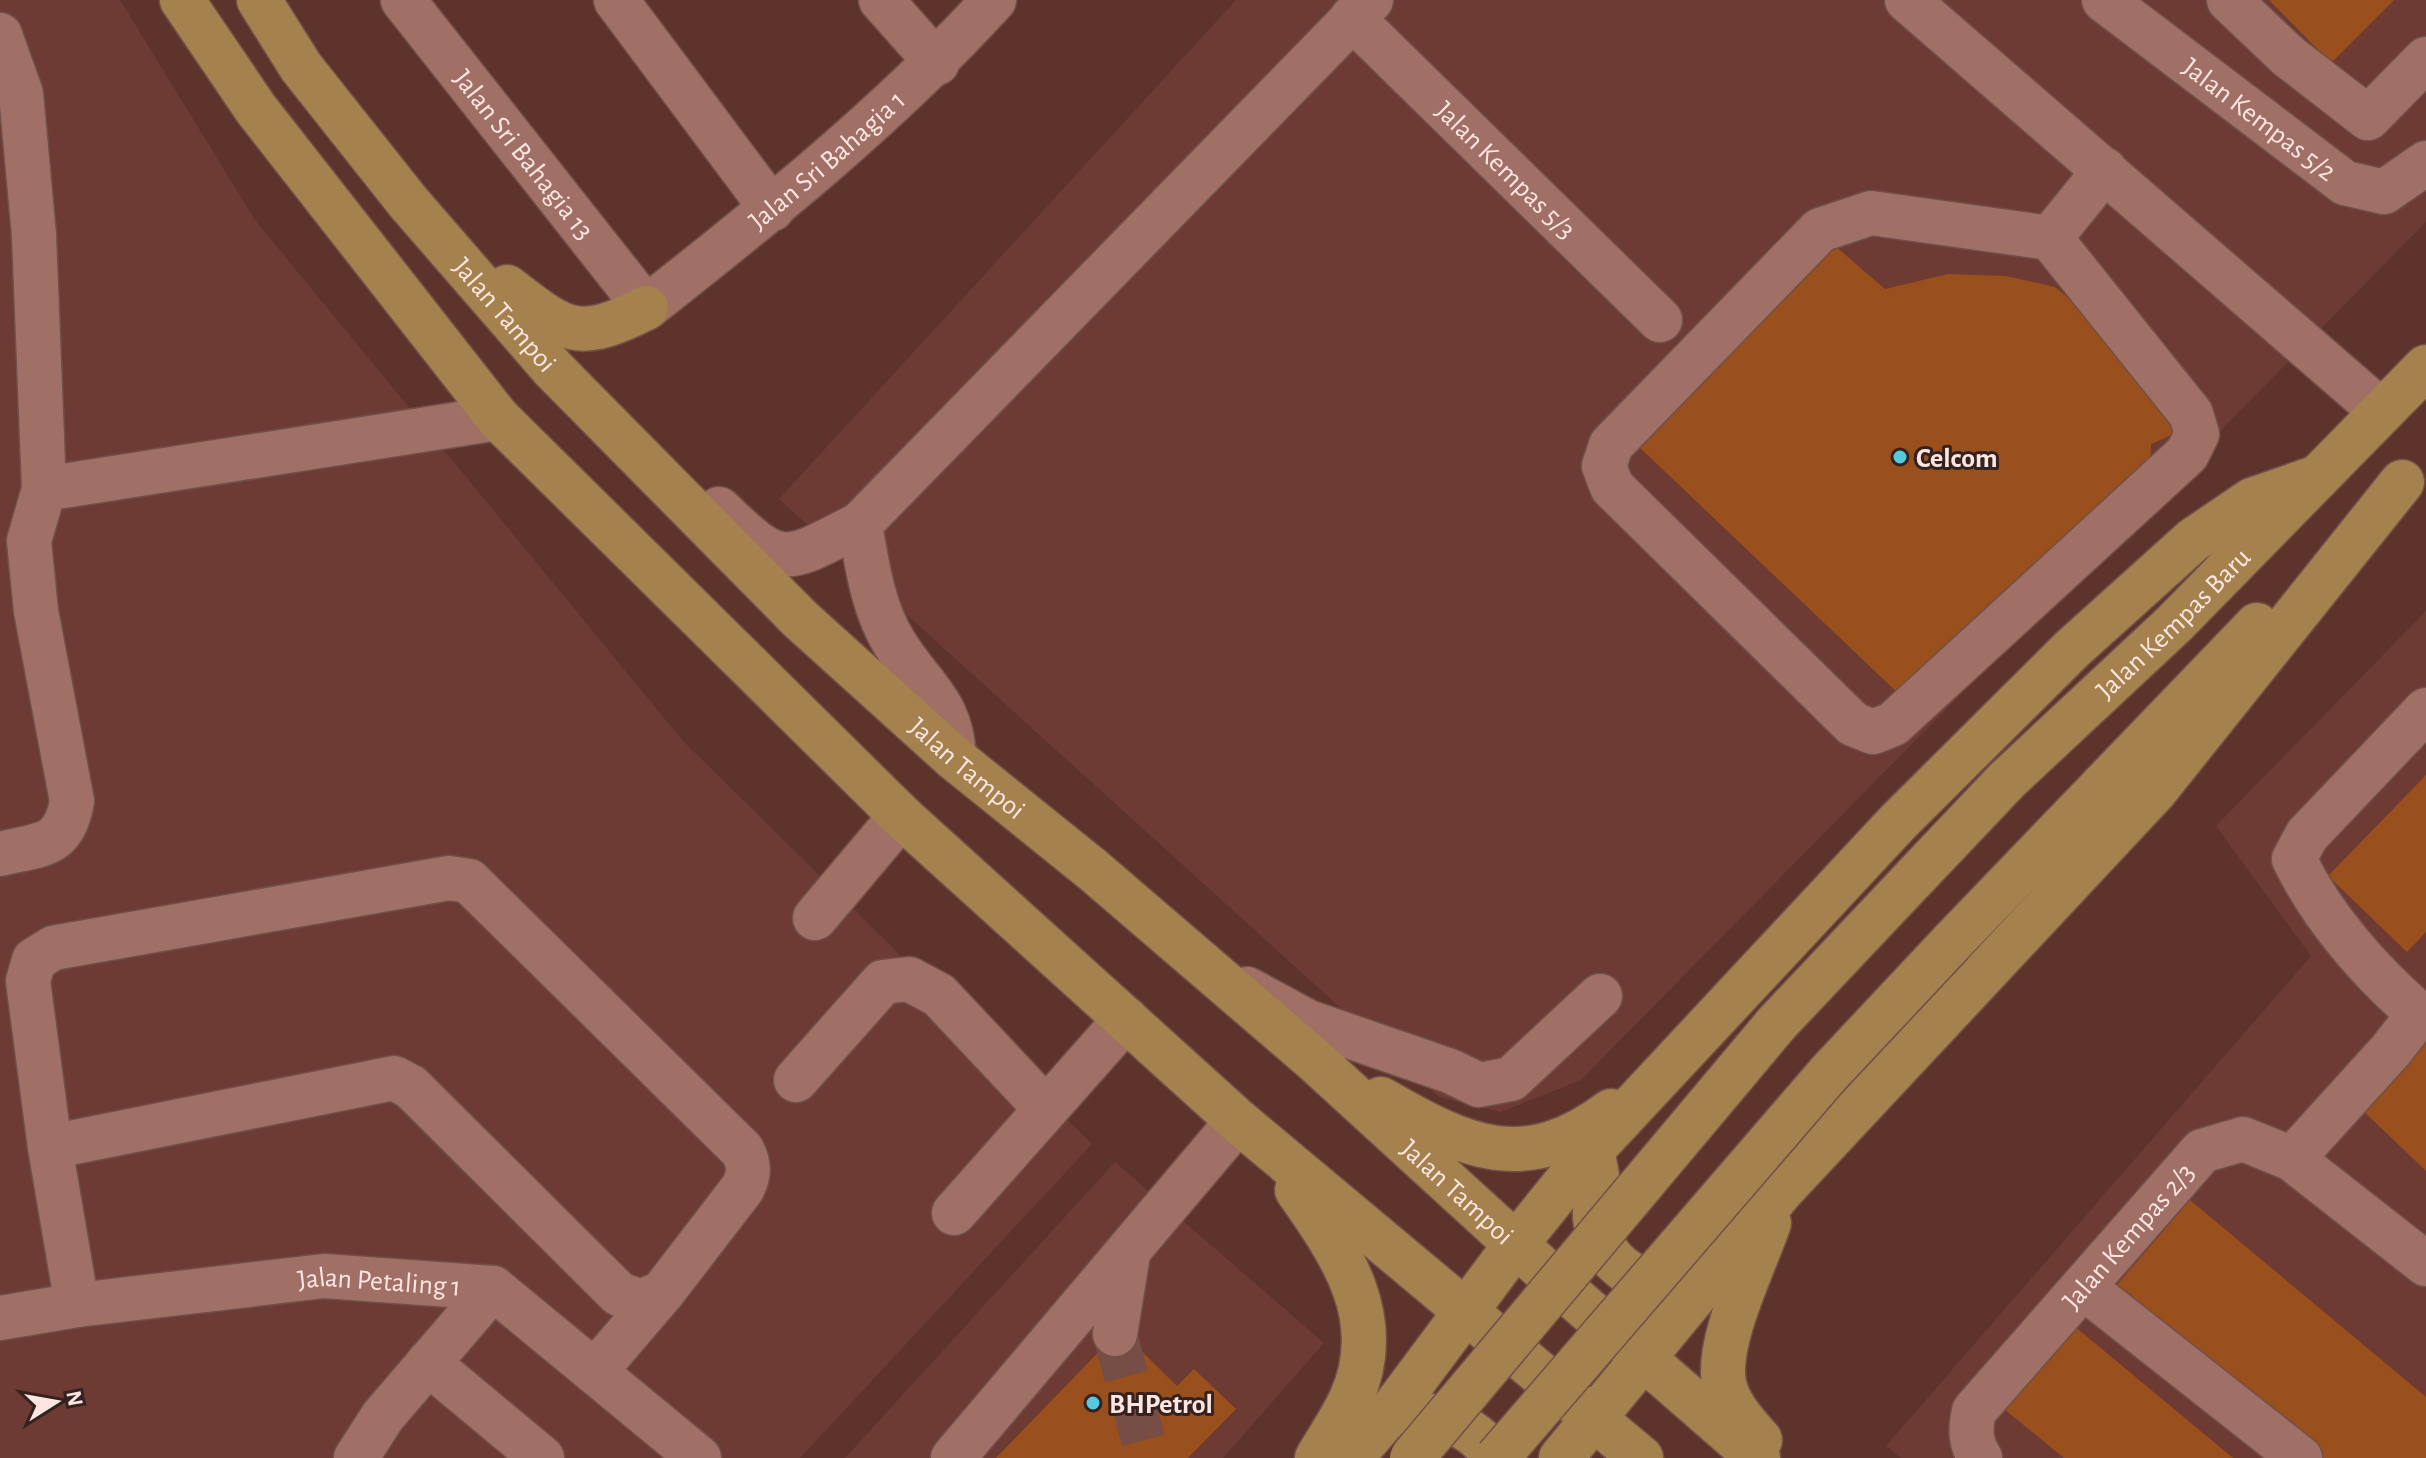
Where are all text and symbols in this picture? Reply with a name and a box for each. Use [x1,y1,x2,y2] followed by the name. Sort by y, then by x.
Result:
[2177,53,2341,187] street label: Jalan Kempas 5/2
[447,65,598,245] street label: Jalan Sri Bahagia 13
[744,86,911,236] street label: Jalan Sri Bahagia 1
[1430,97,1580,245] street label: Jalan Kempas 5/3
[447,253,561,378] street label: Jalan Tampoi
[1916,445,1998,473] place label: Celcom
[1891,448,1909,466] marker: Celcom
[2091,543,2256,705] street label: Jalan Kempas Baru
[903,713,1030,825] street label: Jalan Tampoi
[1395,1135,1518,1251] street label: Jalan Tampoi
[2058,1159,2200,1316] street label: Jalan Kempas 2/3
[296,1264,462,1302] street label: Jalan Petaling 1
[16,1362,96,1442] north arrow
[62,1389,87,1408] text: N
[1109,1391,1213,1419] place label: BHPetrol
[1084,1394,1102,1412] marker: BHPetrol

